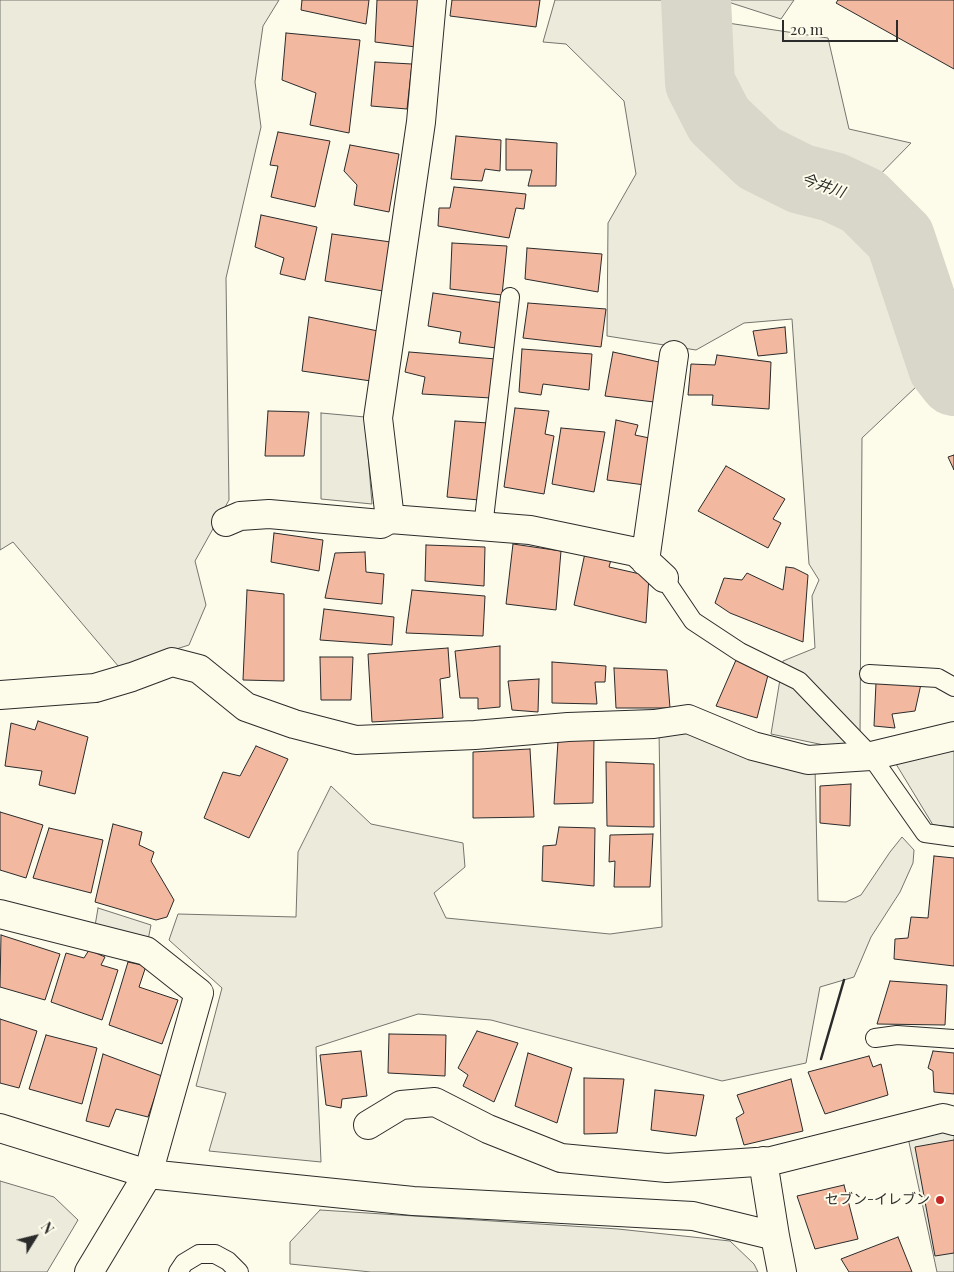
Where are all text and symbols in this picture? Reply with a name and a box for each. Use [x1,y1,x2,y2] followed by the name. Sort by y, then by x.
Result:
[784,10,900,42] scale bar
[790,19,823,39] text: 20 m
[799,170,847,202] water label: 今井川
[825,1192,930,1208] place label: セブン-イレブン
[934,1194,946,1206] marker: セブン-イレブン
[10,1212,60,1262] north arrow
[37,1218,58,1238] text: N

